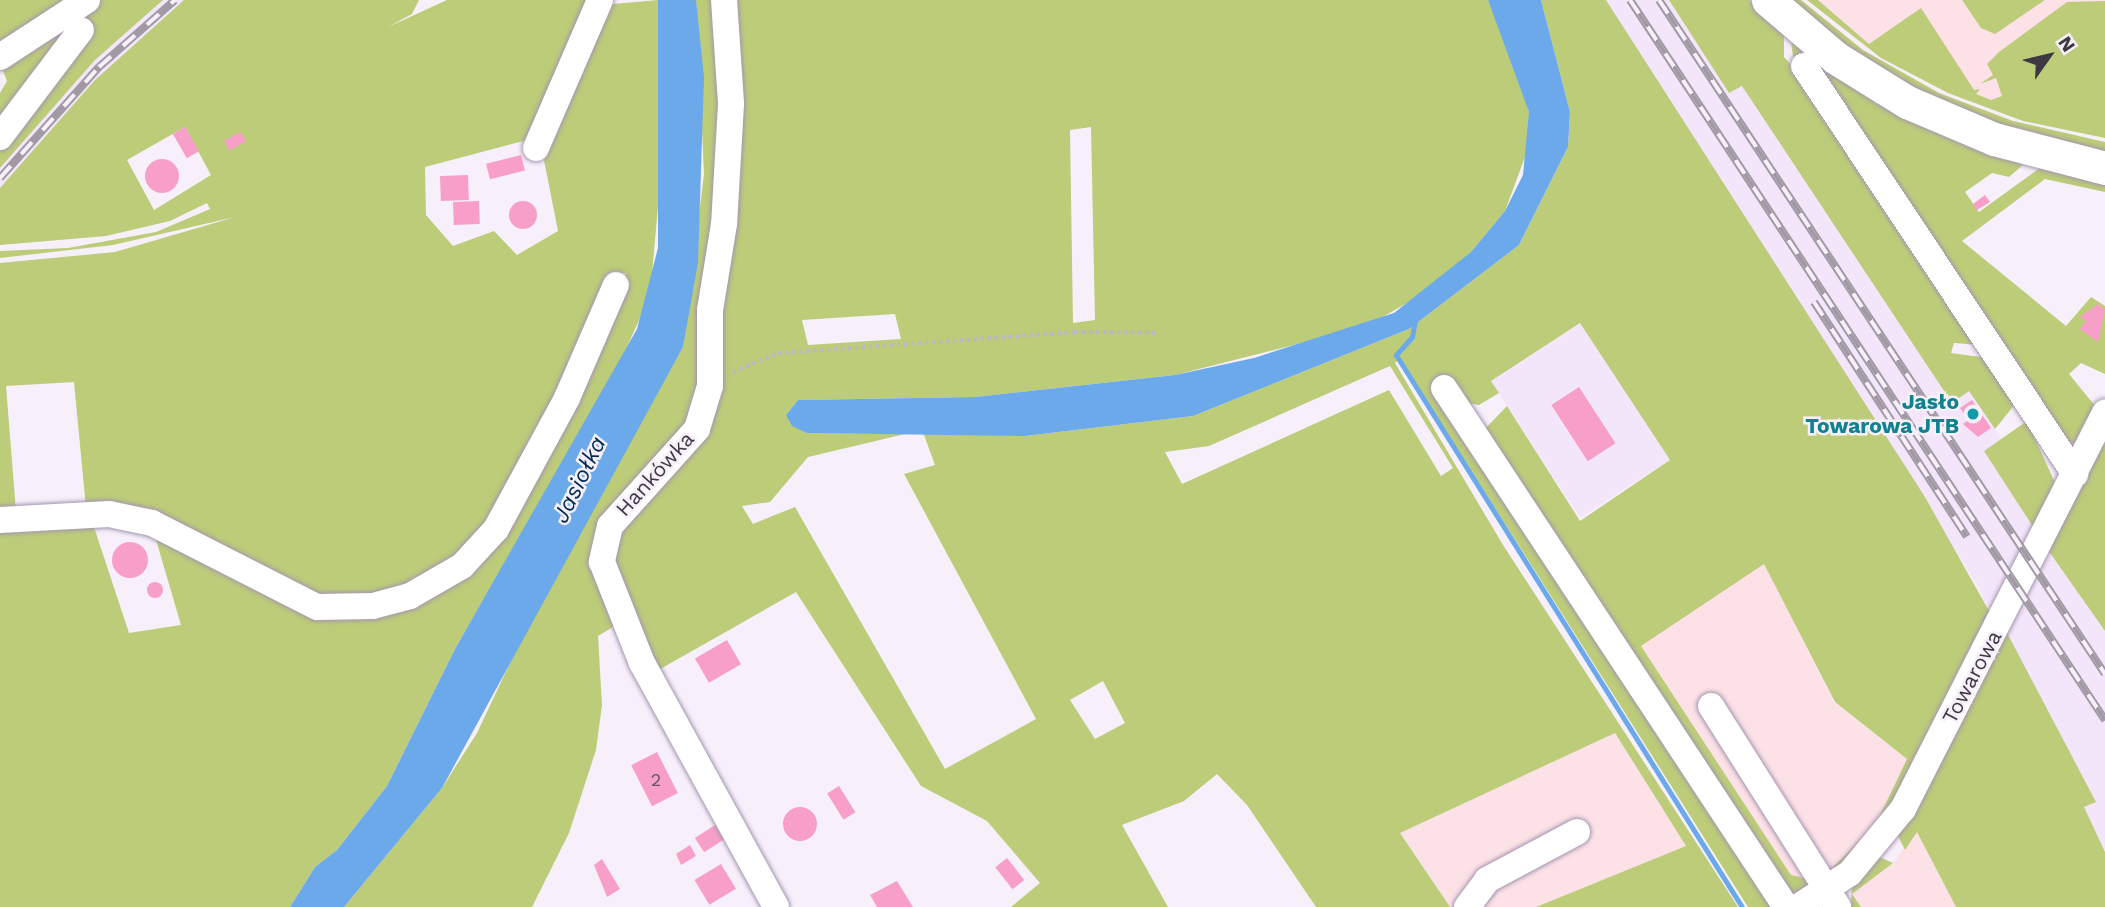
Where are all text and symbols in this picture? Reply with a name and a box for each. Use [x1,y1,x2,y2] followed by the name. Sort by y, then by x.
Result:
[2014,21,2084,91] north arrow
[2053,32,2080,56] text: N
[1805,389,1959,439] place label: Jasło Towarowa JTB
[1965,406,1981,422] marker: Jasło Towarowa JTB
[610,427,700,521] street label: Hankówka
[547,432,613,528] water label: Jasiołka
[1937,626,2007,728] street label: Towarowa
[651,769,661,791] house number: 2

